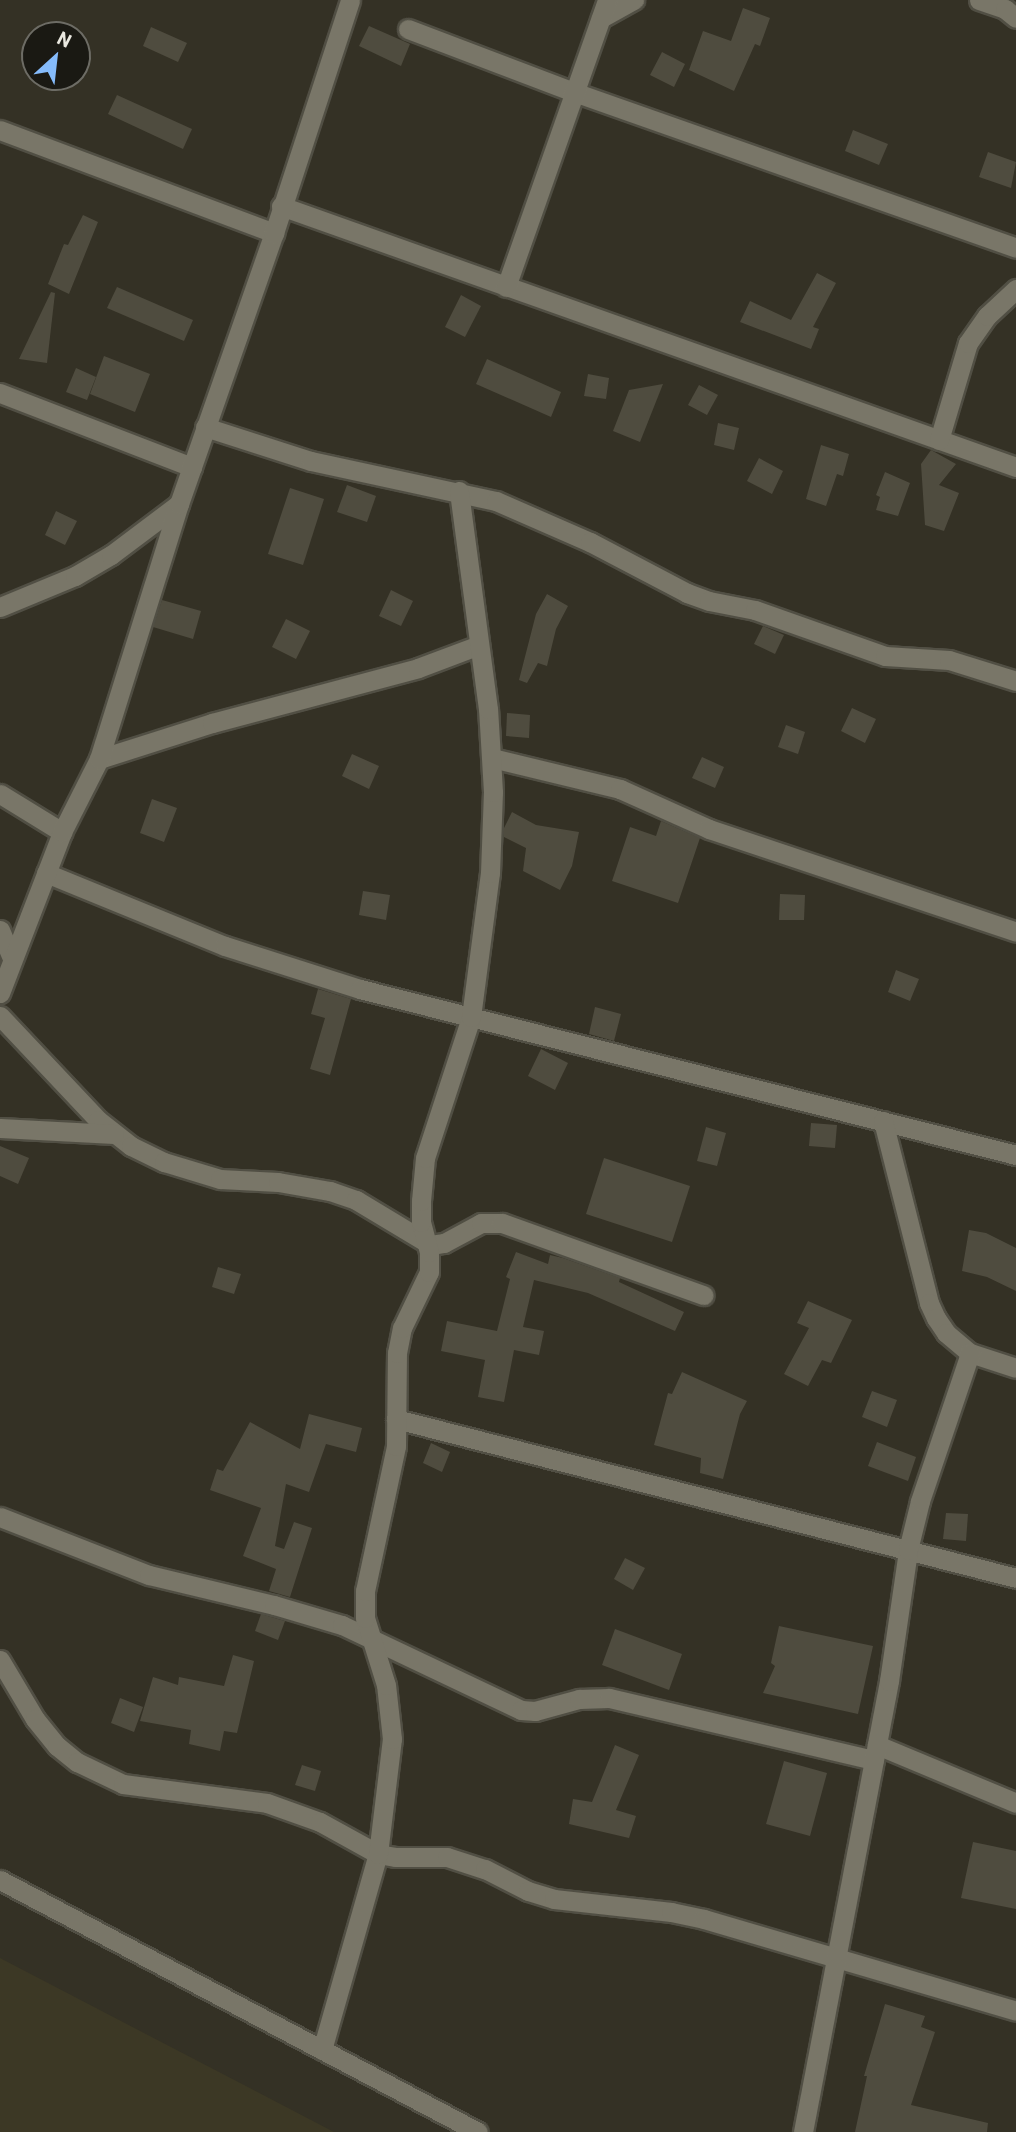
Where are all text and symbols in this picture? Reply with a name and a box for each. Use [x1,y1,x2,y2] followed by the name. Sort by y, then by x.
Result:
[21,21,91,91] north arrow
[54,26,76,52] text: N

